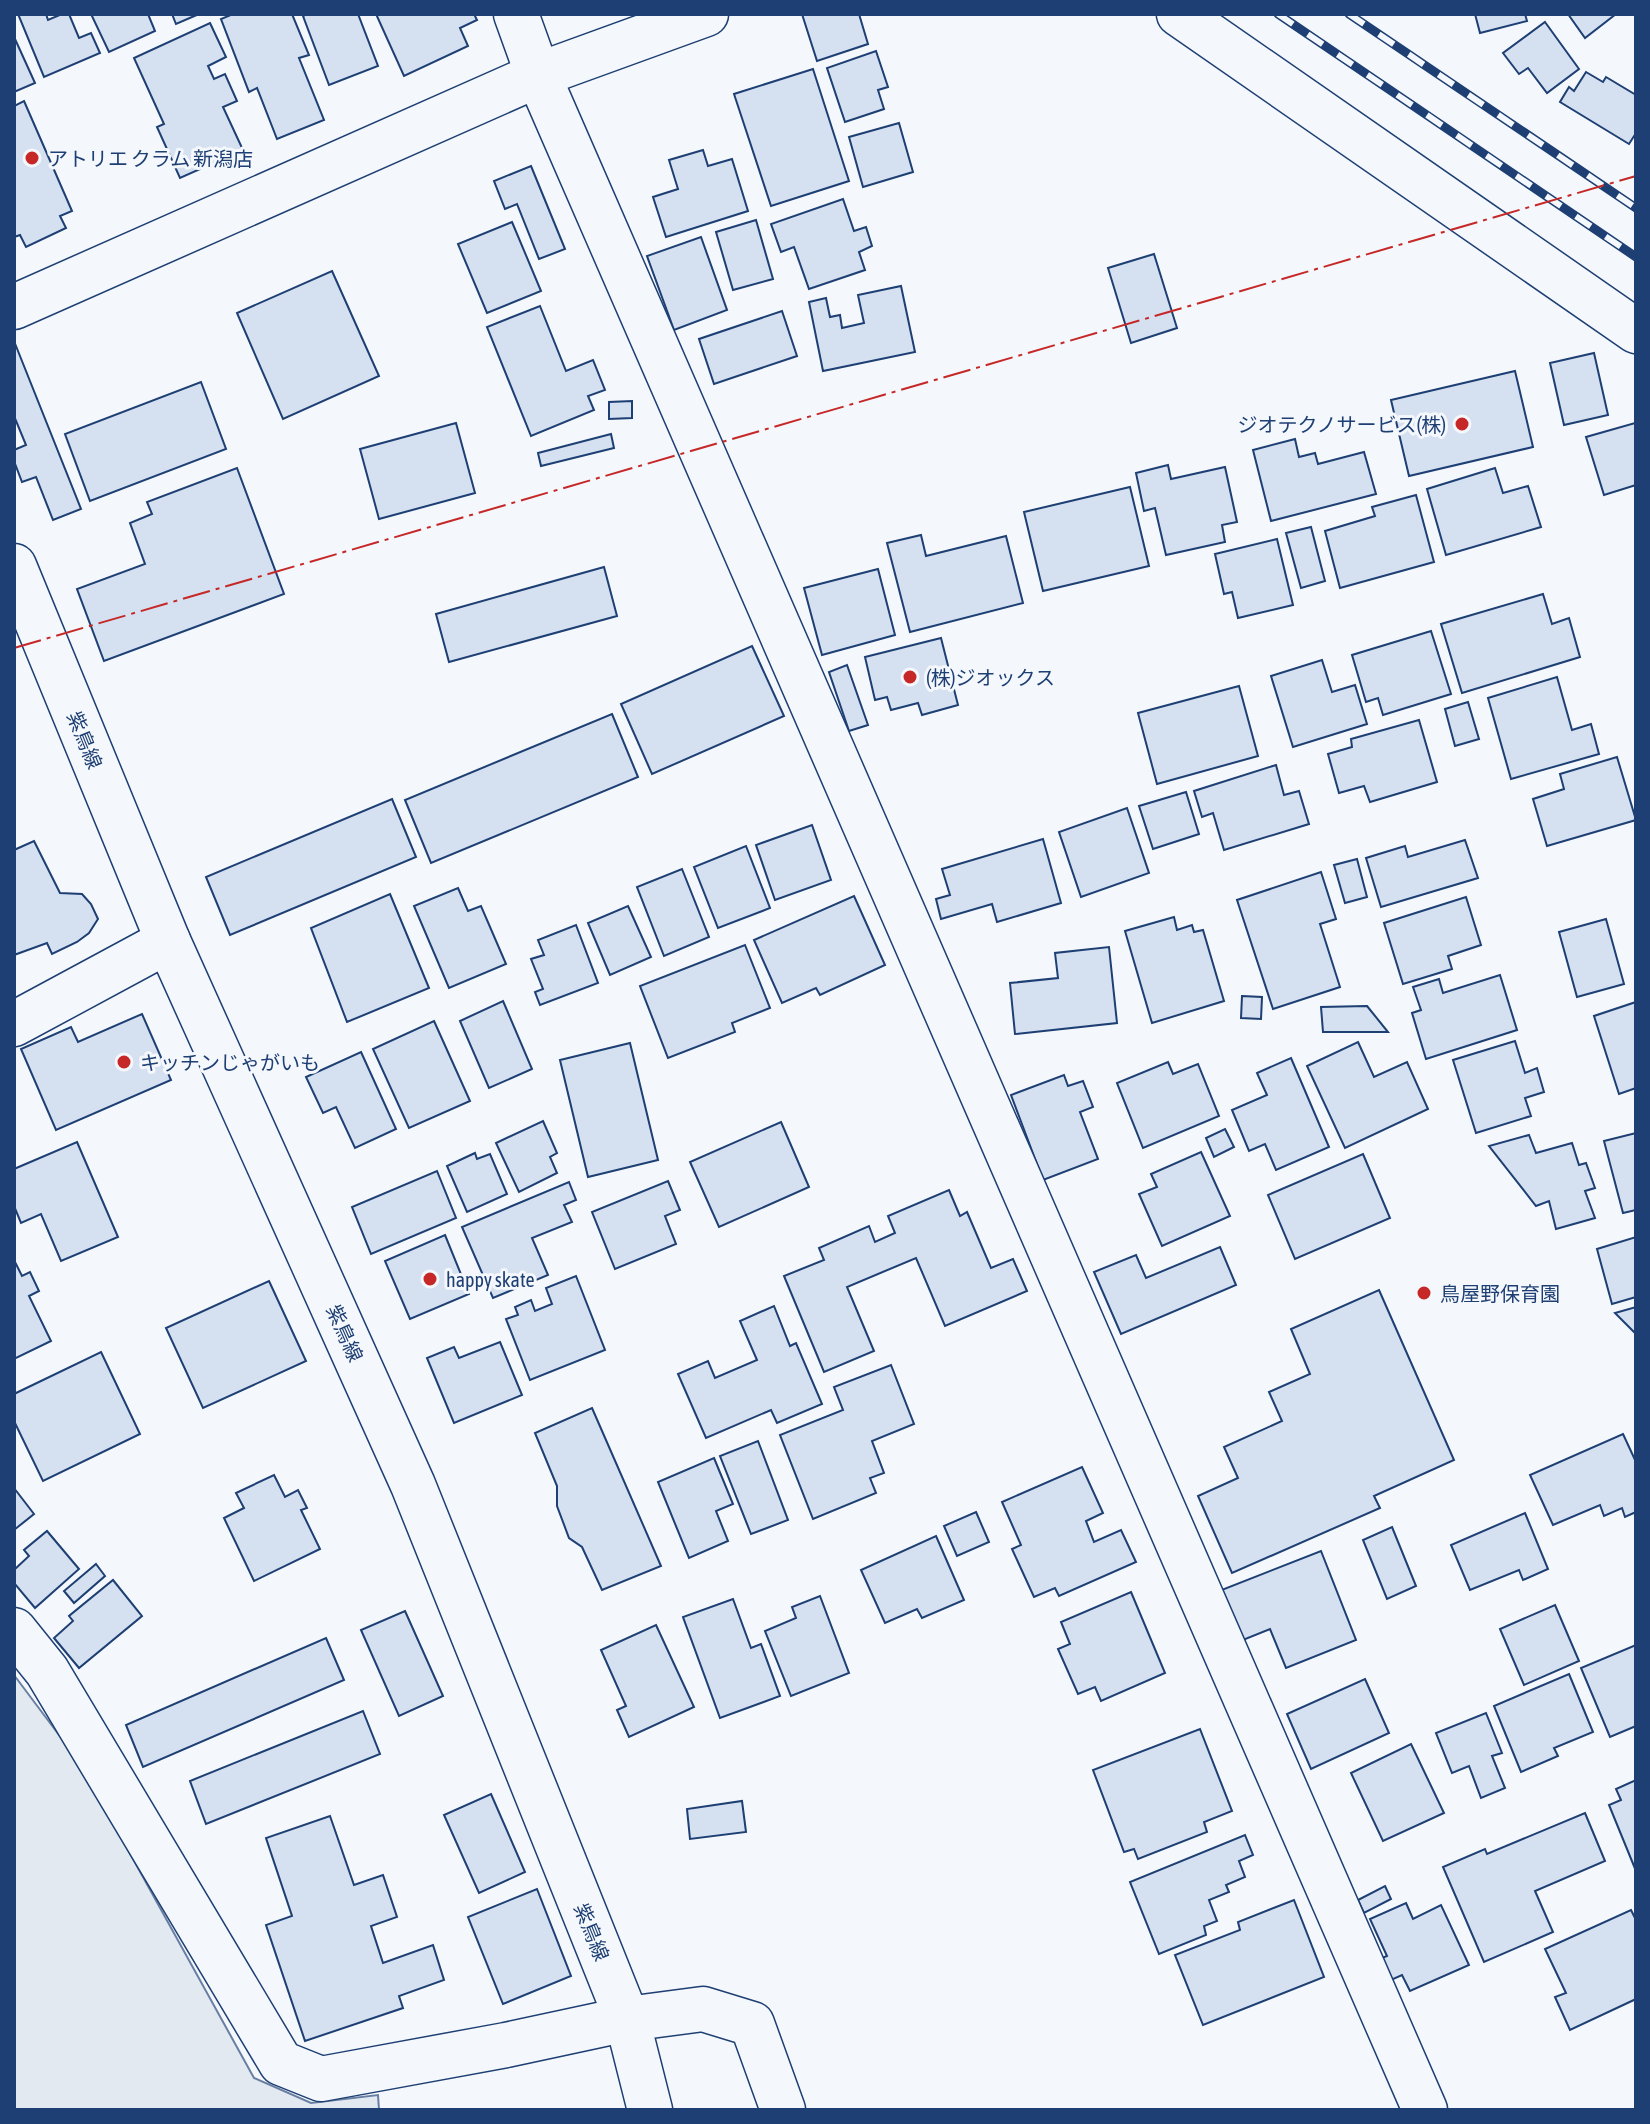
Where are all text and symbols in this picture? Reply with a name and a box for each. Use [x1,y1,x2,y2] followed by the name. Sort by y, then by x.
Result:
[48,147,253,170] place label: アトリエ クラム 新潟店
[23,149,41,167] marker: アトリエ クラム 新潟店
[1238,413,1446,436] place label: ジオテクノサービス(株)
[1453,415,1471,433] marker: ジオテクノサービス(株)
[926,666,1055,689] place label: (株)ジオックス
[901,668,919,686] marker: (株)ジオックス
[63,708,107,772] street label: 紫鳥線
[140,1051,320,1074] place label: キッチンじゃがいも
[115,1053,133,1071] marker: キッチンじゃがいも
[446,1268,535,1291] place label: happy skate
[421,1270,439,1288] marker: happy skate
[1440,1282,1560,1305] place label: 鳥屋野保育園
[1415,1284,1433,1302] marker: 鳥屋野保育園
[322,1301,368,1365] street label: 紫鳥線
[570,1900,614,1964] street label: 紫鳥線

